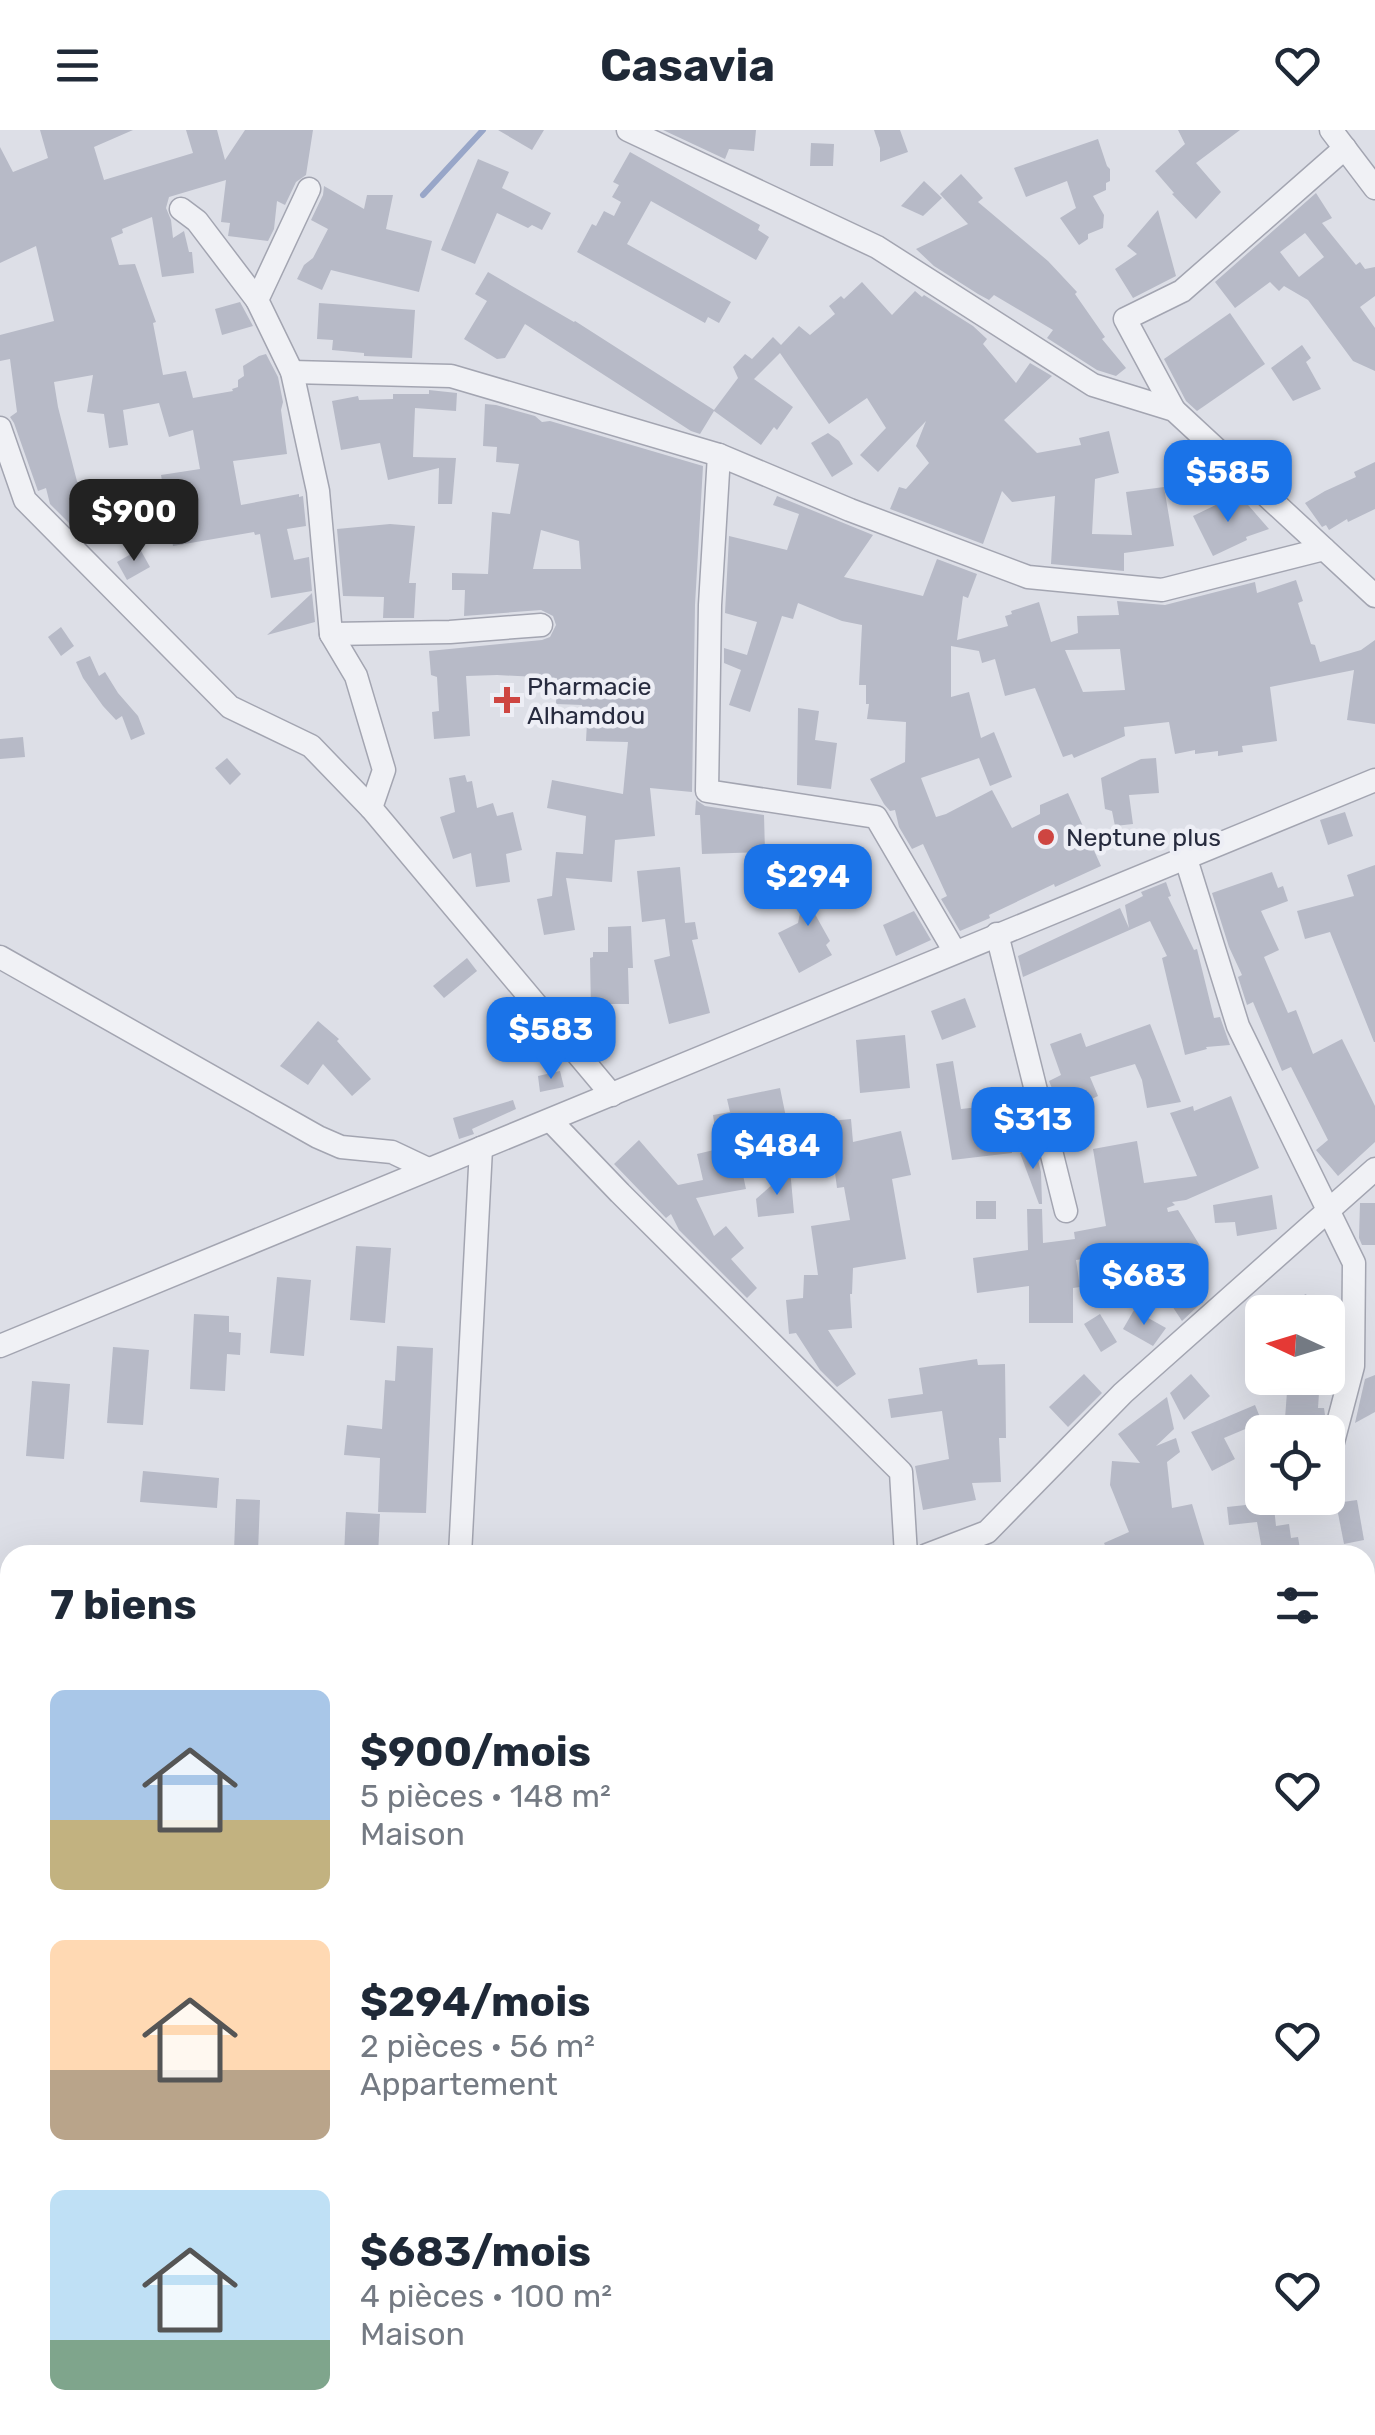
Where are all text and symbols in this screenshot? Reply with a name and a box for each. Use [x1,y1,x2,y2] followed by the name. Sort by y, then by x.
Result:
[50,38,105,93] icon: menu
[1270,38,1325,93] icon: heart
[600,39,775,92] text: Casavia
[1169,440,1287,525] pin: $585
[1186,453,1270,491] text: $585
[75,479,193,564] pin: $900
[91,492,177,530] text: $900
[527,672,651,730] place label: Pharmacie Alhamdou
[496,689,518,711] marker: Pharmacie Alhamdou
[1066,823,1221,852] place label: Neptune plus
[1035,826,1057,848] marker: Neptune plus
[749,844,867,929] pin: $294
[766,857,850,895] text: $294
[492,997,610,1082] pin: $583
[509,1010,593,1048] text: $583
[974,1087,1092,1172] pin: $313
[993,1100,1073,1138] text: $313
[718,1113,836,1198] pin: $484
[734,1126,820,1164] text: $484
[1085,1243,1203,1328] pin: $683
[1102,1256,1186,1294] text: $683
[1245,1295,1345,1395] north arrow
[1245,1295,1345,1515] map controls
[1245,1415,1345,1515] button: locate
[1270,1578,1325,1633] icon: filters
[50,1580,197,1630] text: 7 biens
[360,1727,591,1777] text: $900/mois
[130,1730,250,1850] icon: home
[1270,1763,1325,1818] icon: heart
[360,1777,611,1815] text: 5 pièces · 148 m²
[360,1815,465,1853] text: Maison
[360,1977,590,2027] text: $294/mois
[130,1980,250,2100] icon: home
[1270,2013,1325,2068] icon: heart
[360,2027,595,2065] text: 2 pièces · 56 m²
[360,2065,558,2103] text: Appartement
[360,2227,591,2277] text: $683/mois
[130,2230,250,2350] icon: home
[1270,2263,1325,2318] icon: heart
[360,2277,612,2315] text: 4 pièces · 100 m²
[360,2315,465,2353] text: Maison

